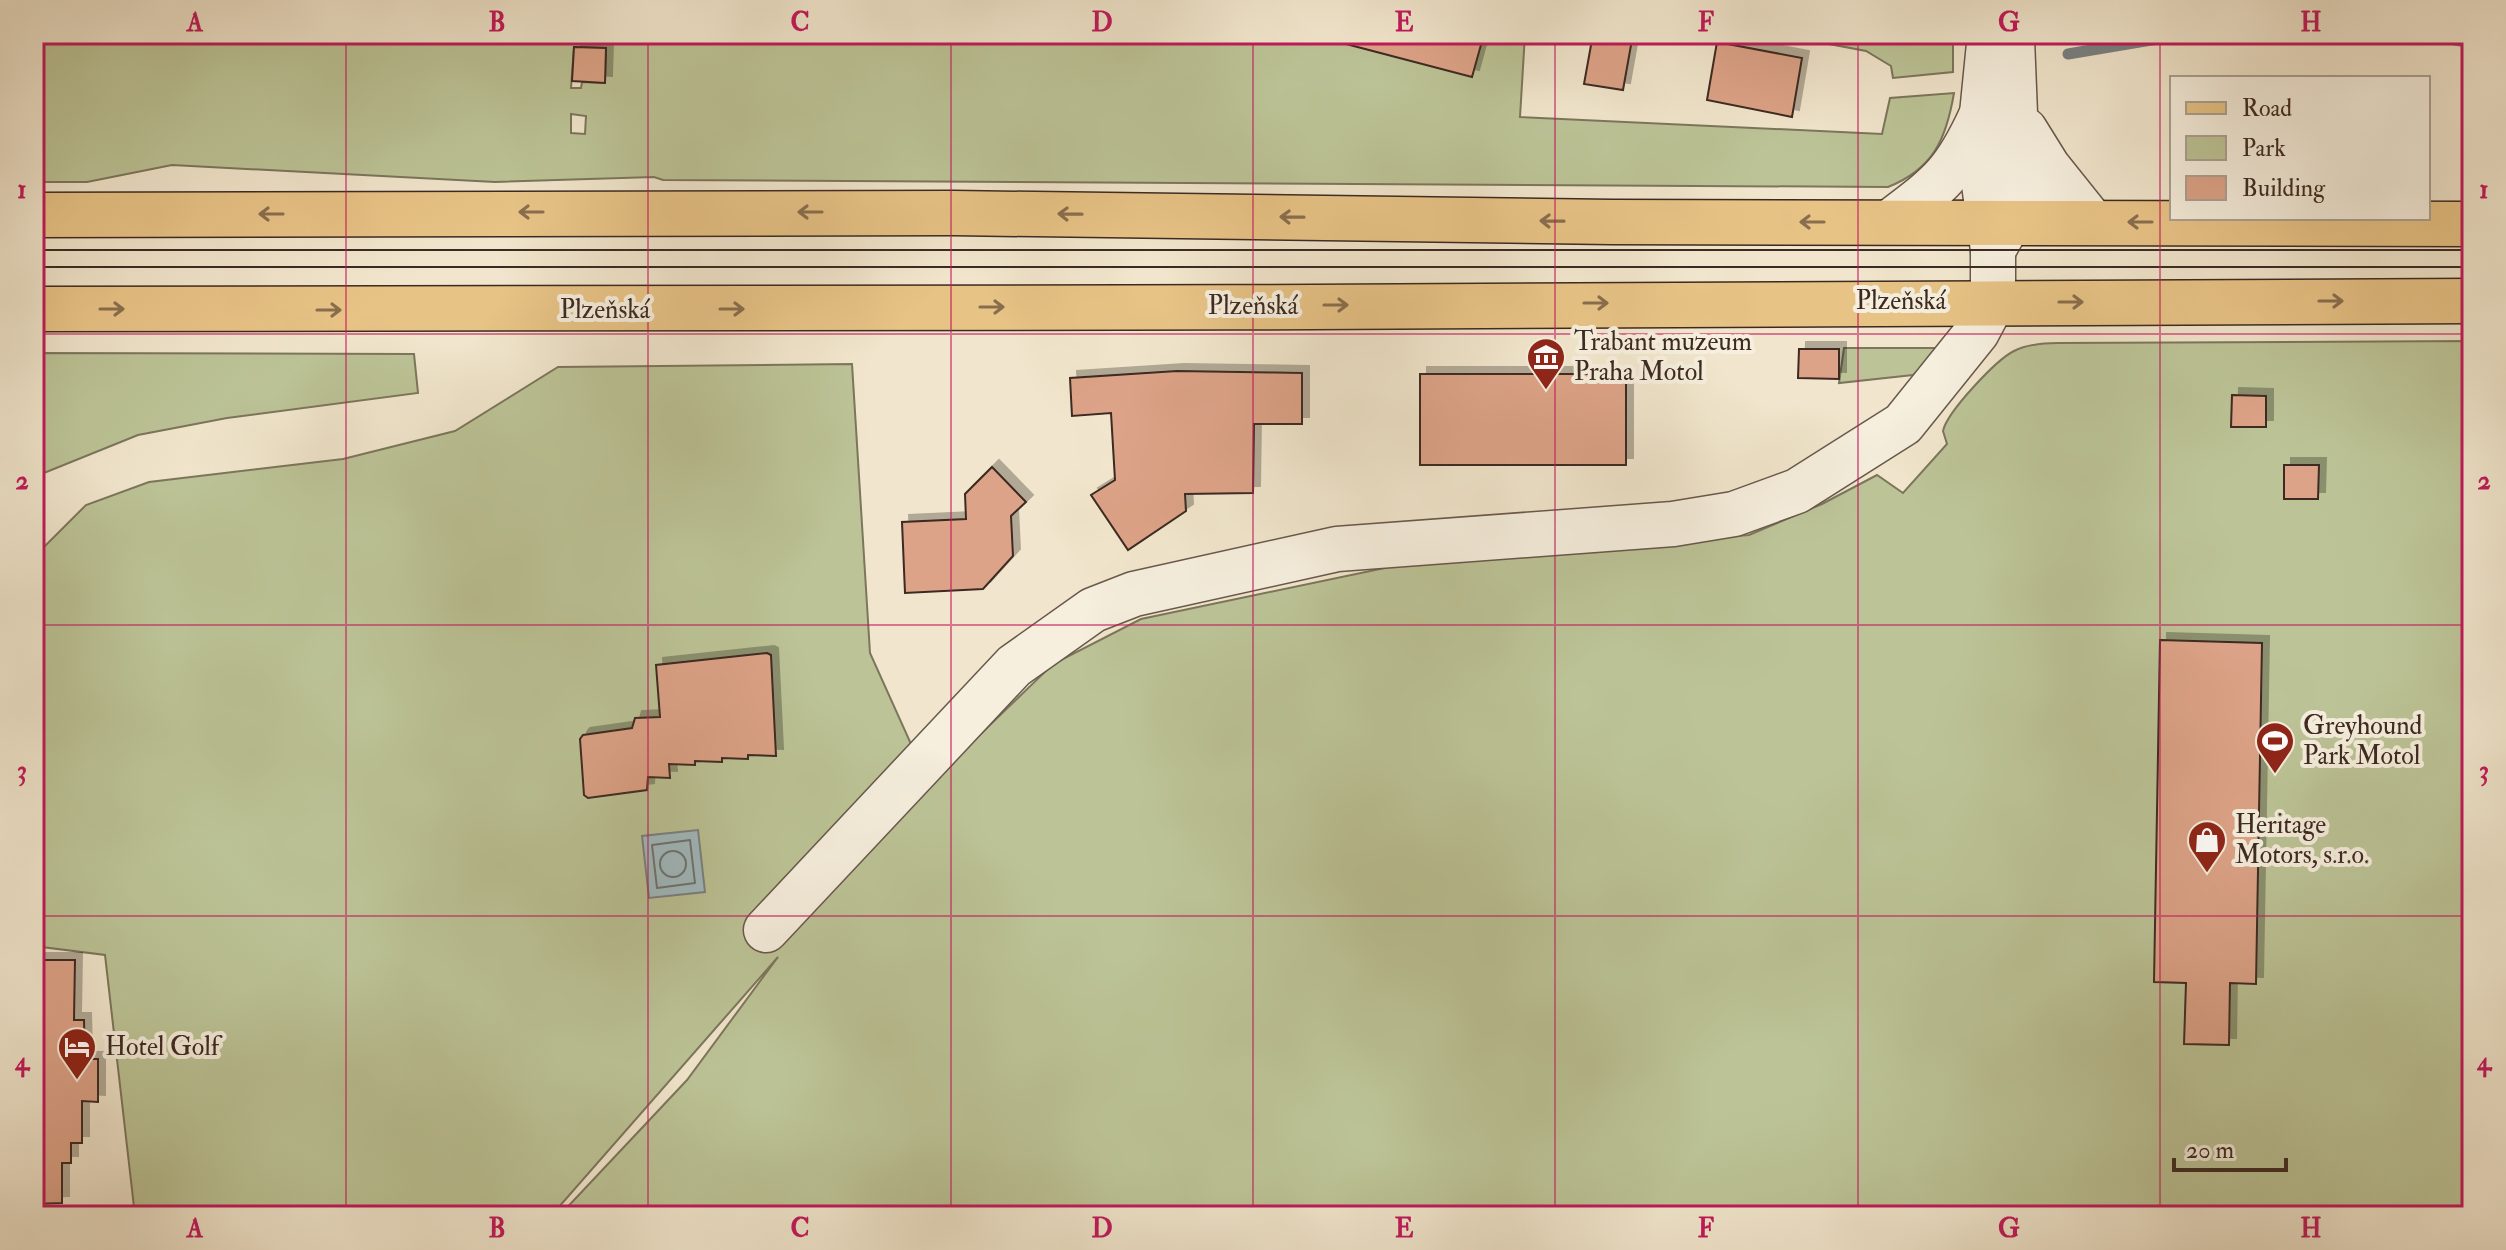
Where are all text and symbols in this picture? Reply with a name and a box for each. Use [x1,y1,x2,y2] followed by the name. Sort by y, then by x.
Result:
[186,7,204,39] text: A
[488,7,506,39] text: B
[790,7,810,39] text: C
[1091,7,1113,39] text: D
[1395,7,1414,39] text: E
[1698,7,1715,39] text: F
[1998,7,2020,39] text: G
[2300,7,2322,39] text: H
[2170,76,2430,220] legend
[2242,93,2292,124] text: Road
[2242,133,2286,164] text: Park
[2242,173,2326,204] text: Building
[17,174,27,206] text: 1
[2479,174,2489,206] text: 1
[518,204,545,220] one-way arrow
[797,204,824,220] one-way arrow
[258,206,285,222] one-way arrow
[1057,207,1084,222] one-way arrow
[1279,210,1306,225] one-way arrow
[1539,213,1566,229] one-way arrow
[1799,214,1826,230] one-way arrow
[2127,214,2154,230] one-way arrow
[1856,285,1947,317] street label: Plzeňská
[1208,290,1299,322] street label: Plzeňská
[2317,293,2344,309] one-way arrow
[560,294,651,326] street label: Plzeňská
[2057,294,2084,310] one-way arrow
[1582,295,1609,311] one-way arrow
[1322,297,1349,313] one-way arrow
[978,300,1005,315] one-way arrow
[98,301,125,317] one-way arrow
[718,301,745,317] one-way arrow
[315,302,342,318] one-way arrow
[1574,326,1752,388] place label: Trabant muzeum Praha Motol
[1525,336,1567,391] museum icon: Trabant muzeum Praha Motol
[15,465,29,497] text: 2
[2477,465,2491,497] text: 2
[2303,710,2423,772] place label: Greyhound Park Motol
[2254,720,2296,775] sports icon: Greyhound Park Motol
[17,755,27,787] text: 3
[2479,755,2489,787] text: 3
[2235,809,2369,871] place label: Heritage Motors, s.r.o.
[2186,819,2228,874] shop icon: Heritage Motors, s.r.o.
[56,1026,98,1081] hotel icon: Hotel Golf
[105,1031,223,1063] place label: Hotel Golf
[14,1046,31,1078] text: 4
[2476,1046,2493,1078] text: 4
[2174,1122,2286,1172] scale bar
[2186,1135,2235,1166] text: 20 m
[186,1213,204,1245] text: A
[488,1213,506,1245] text: B
[790,1213,810,1245] text: C
[1091,1213,1113,1245] text: D
[1395,1213,1414,1245] text: E
[1698,1213,1715,1245] text: F
[1998,1213,2020,1245] text: G
[2300,1213,2322,1245] text: H

